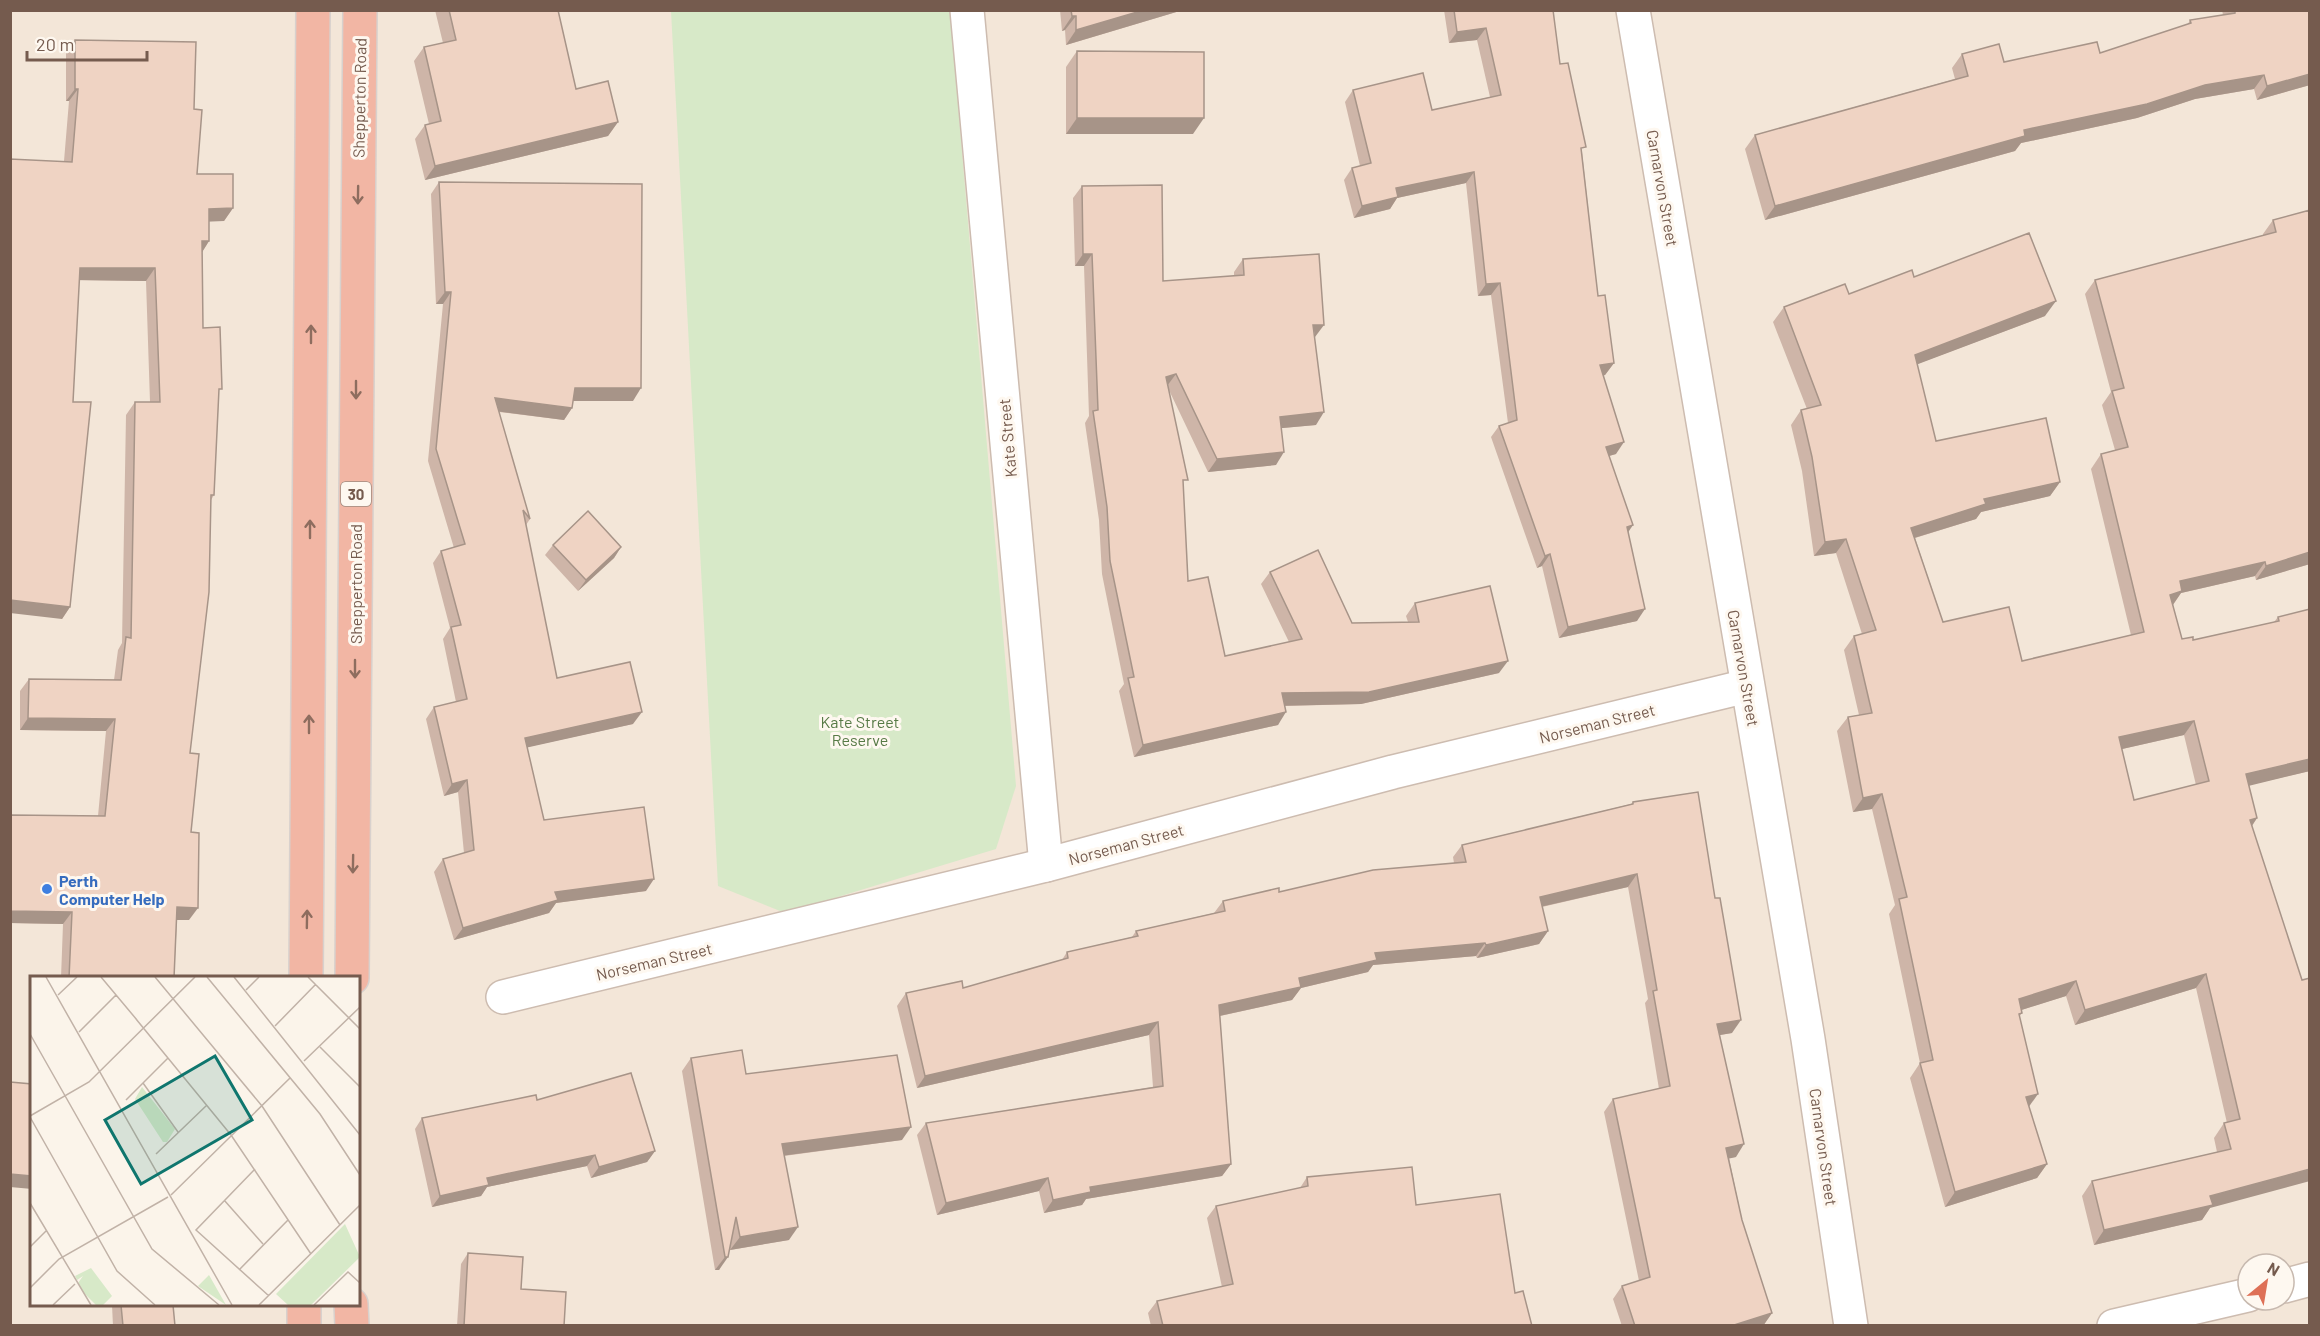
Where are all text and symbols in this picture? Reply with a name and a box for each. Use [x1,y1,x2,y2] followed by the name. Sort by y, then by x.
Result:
[27,24,147,62] scale bar
[36,33,74,55] text: 20 m
[348,38,370,158] street label: Shepperton Road
[1643,128,1683,248] street label: Carnarvon Street
[352,184,364,204] one-way arrow
[305,325,317,345] one-way arrow
[350,379,362,399] one-way arrow
[994,398,1020,478] street label: Kate Street
[341,482,371,506] road number: 30
[304,520,316,540] one-way arrow
[346,524,365,644] street label: Shepperton Road
[1724,608,1764,728] street label: Carnarvon Street
[349,658,361,678] one-way arrow
[1537,699,1657,747] street label: Norseman Street
[821,712,899,749] park label: Kate Street Reserve
[303,715,314,735] one-way arrow
[1066,819,1186,869] street label: Norseman Street
[347,853,359,873] one-way arrow
[59,871,165,908] place label: Perth Computer Help
[40,882,54,896] marker: Perth Computer Help
[301,910,313,930] one-way arrow
[594,938,714,984] street label: Norseman Street
[30,976,360,1306] inset map
[1806,1087,1842,1207] street label: Carnarvon Street
[2236,1252,2296,1312] north arrow
[2264,1258,2283,1279] text: N

